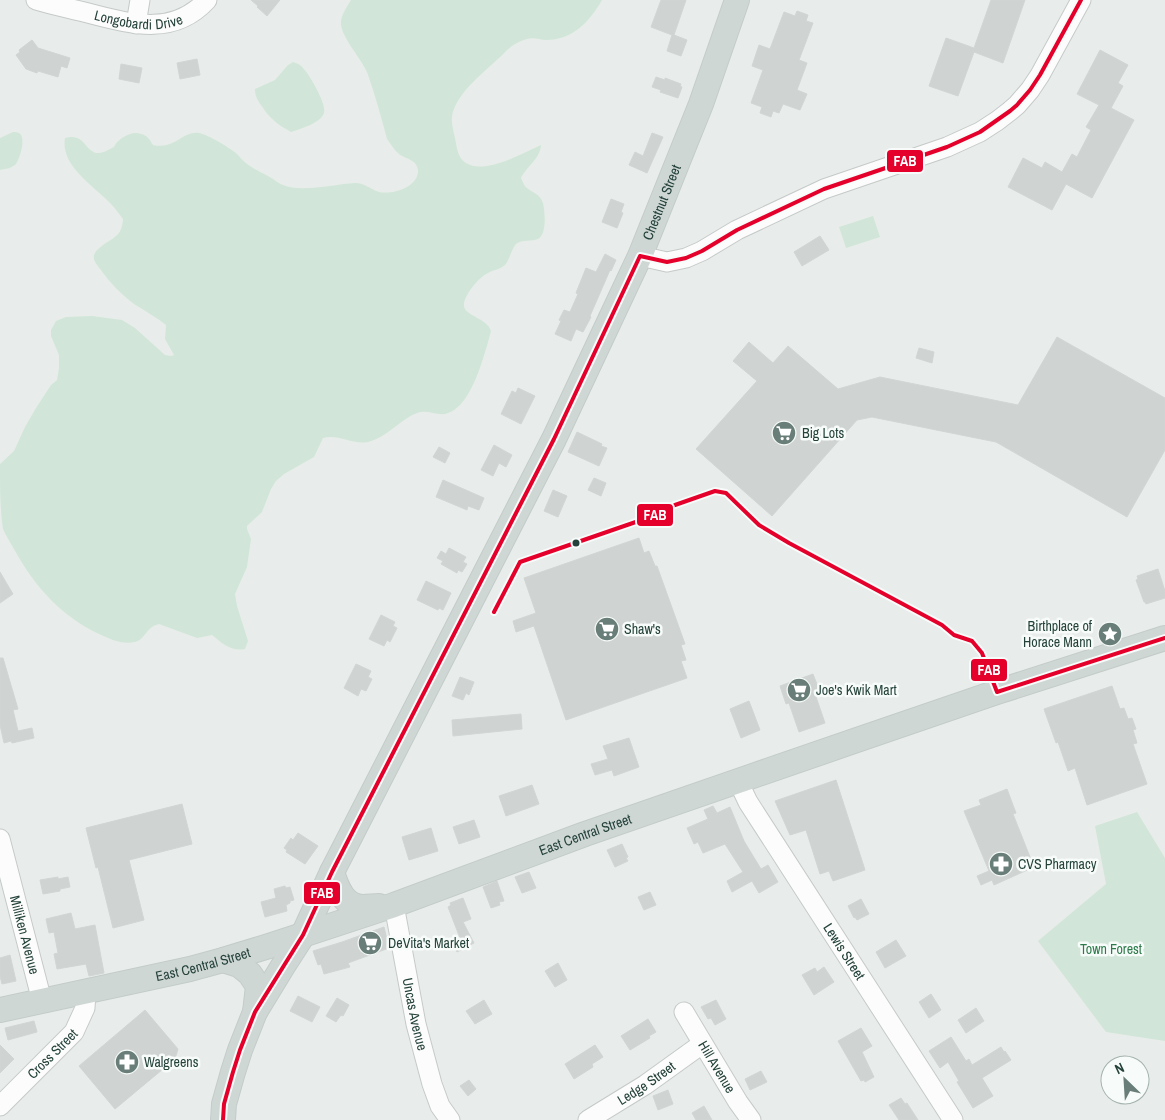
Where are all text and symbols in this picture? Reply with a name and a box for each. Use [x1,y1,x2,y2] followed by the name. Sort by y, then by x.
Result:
[93,6,185,33] street label: Longobardi Drive
[886,149,924,173] line badge: FAB
[894,152,916,170] text: FAB
[638,162,685,243] street label: Chestnut Street
[771,420,797,446] supermarket icon: Big Lots
[802,424,844,442] place label: Big Lots
[636,503,674,527] line badge: FAB
[644,506,666,524] text: FAB
[571,538,581,548] unlabelled marker
[594,616,620,642] supermarket icon: Shaw's
[1023,617,1093,651] place label: Birthplace of Horace Mann
[624,620,661,638] place label: Shaw's
[1097,621,1123,647] place icon: Birthplace of Horace Mann
[970,658,1008,682] line badge: FAB
[978,661,1000,679] text: FAB
[786,677,812,703] supermarket icon: Joe's Kwik Mart
[816,681,897,699] place label: Joe's Kwik Mart
[536,810,634,859] street label: East Central Street
[988,851,1014,877] pharmacy icon: CVS Pharmacy
[1018,855,1097,873] place label: CVS Pharmacy
[303,881,341,905] line badge: FAB
[311,884,333,902] text: FAB
[6,893,44,976] street label: Milliken Avenue
[819,920,869,983] street label: Lewis Street
[357,930,383,956] supermarket icon: DeVita's Market
[388,934,469,952] place label: DeVita's Market
[1080,940,1142,958] park label: Town Forest
[154,943,252,985] street label: East Central Street
[399,976,432,1052] street label: Uncas Avenue
[23,1025,81,1083] street label: Cross Street
[694,1037,740,1096] street label: Hill Avenue
[114,1049,140,1075] pharmacy icon: Walgreens
[144,1053,199,1071] place label: Walgreens
[1100,1055,1150,1105] north arrow
[614,1057,679,1109] street label: Ledge Street
[1112,1058,1127,1078] text: N

